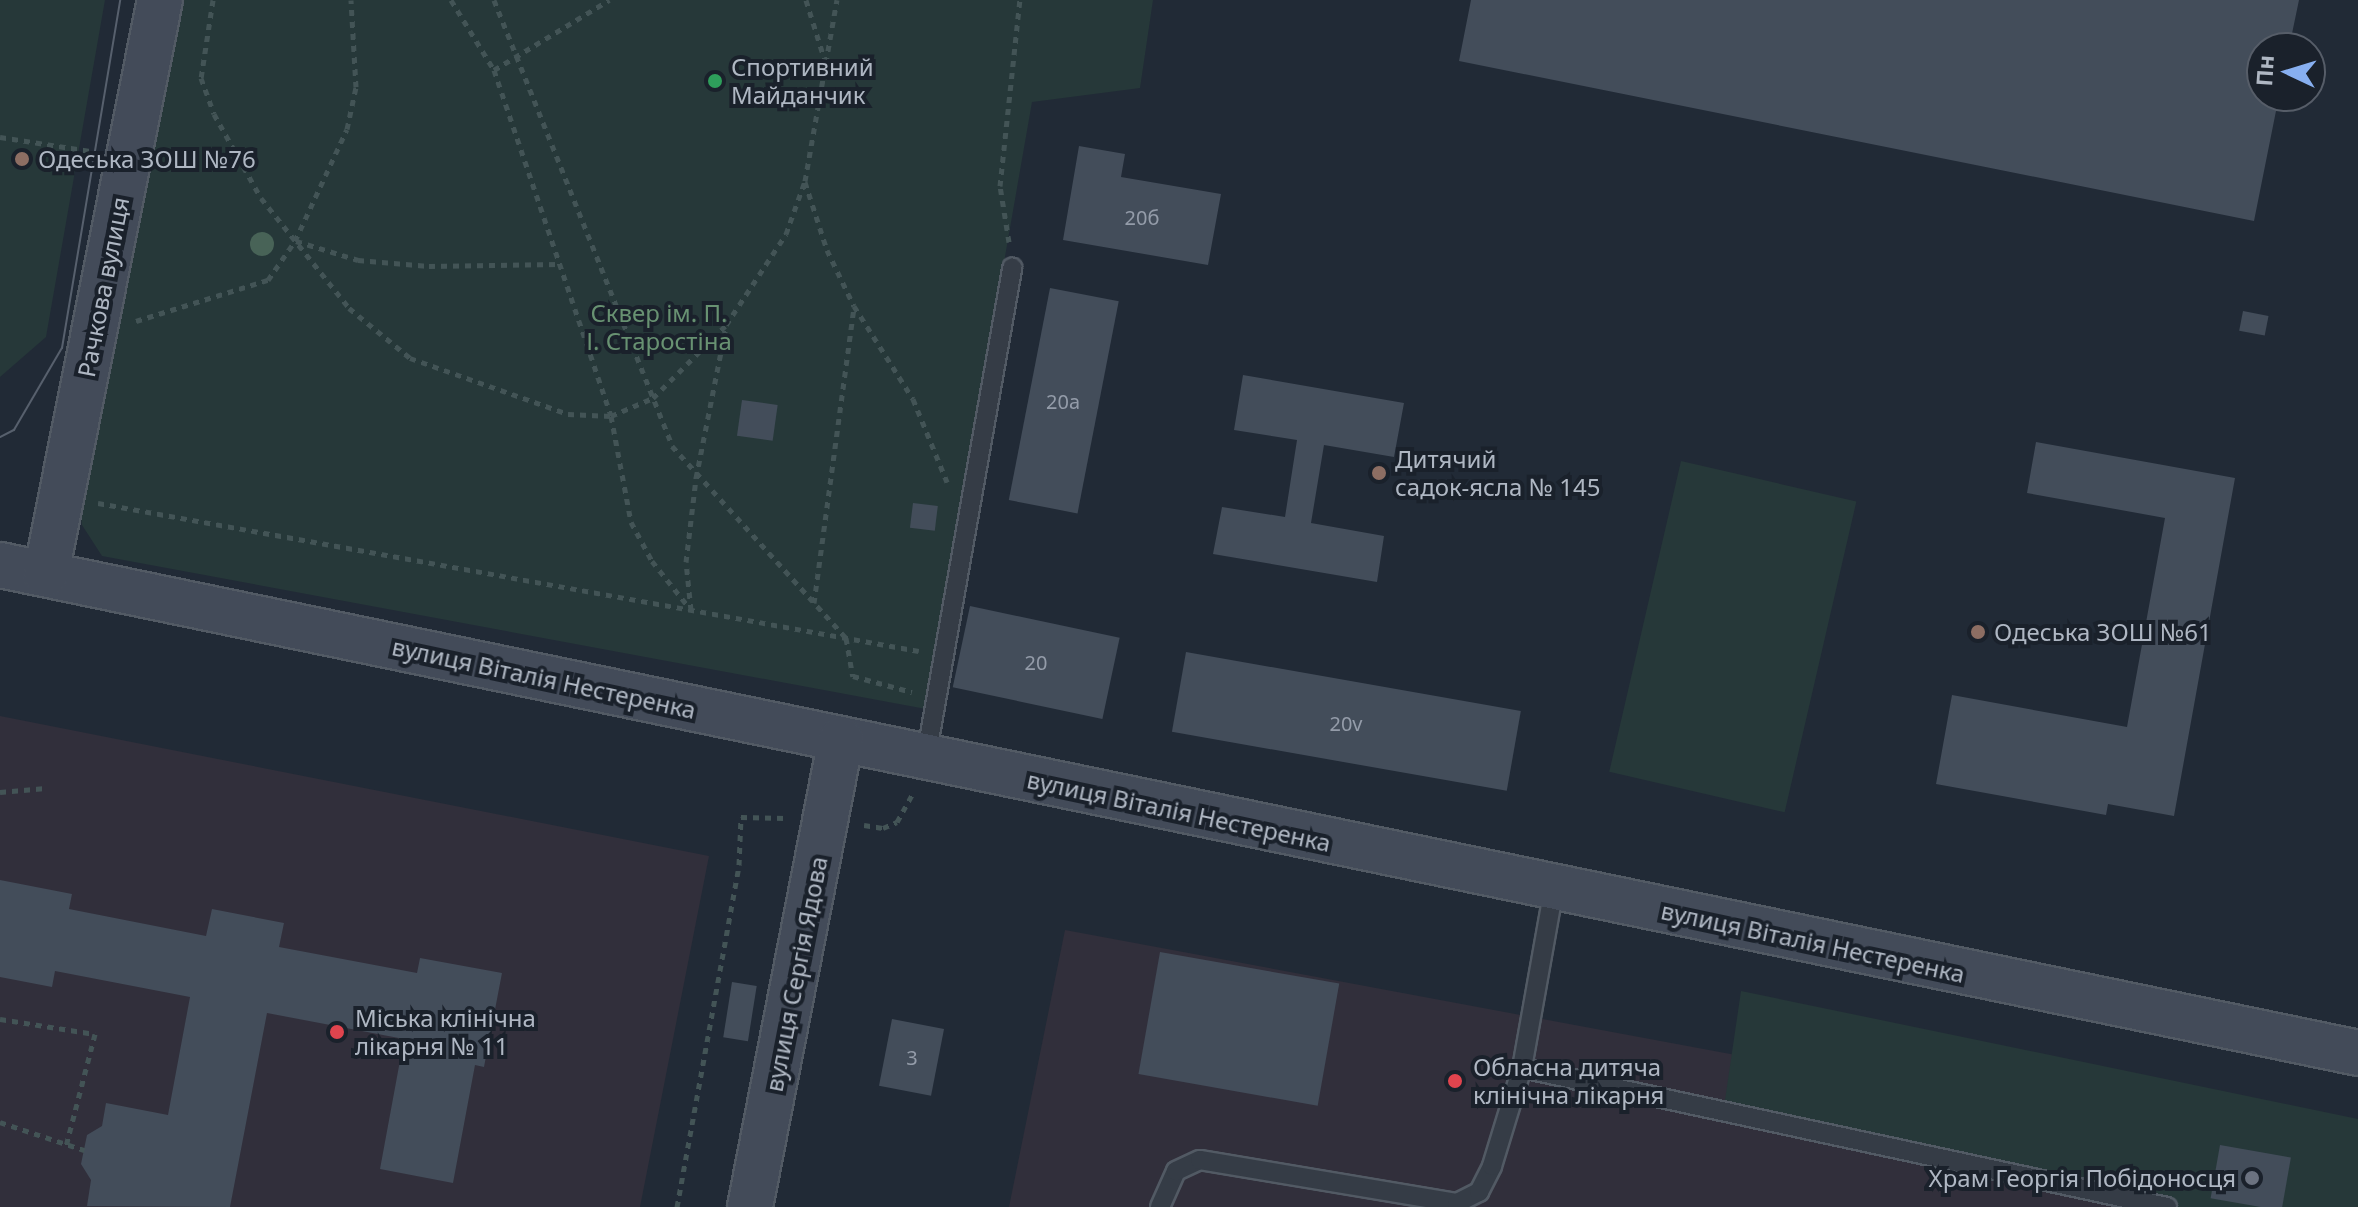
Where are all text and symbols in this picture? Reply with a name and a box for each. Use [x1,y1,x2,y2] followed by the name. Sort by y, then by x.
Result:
[2246,32,2326,112] north arrow
[731,53,874,109] place label: Спортивний Майданчик
[2248,54,2280,87] text: Пн
[706,72,724,90] marker: Спортивний Майданчик
[38,145,256,173] place label: Одеська ЗОШ №76
[13,150,31,168] marker: Одеська ЗОШ №76
[71,194,135,380] street label: Рачкова вулиця
[1125,205,1159,229] house number: 20б
[586,299,732,355] park label: Сквер ім. П. І. Старостіна
[1046,389,1080,413] house number: 20а
[1395,445,1600,501] place label: Дитячий садок-ясла № 145
[1370,464,1388,482] marker: Дитячий садок-ясла № 145
[1994,618,2212,646] place label: Одеська ЗОШ №61
[1969,623,1987,641] marker: Одеська ЗОШ №61
[389,632,699,724] street label: вулиця Віталія Нестеренка
[1025,650,1047,674] house number: 20
[1329,711,1363,735] house number: 20v
[1024,765,1334,857] street label: вулиця Віталія Нестеренка
[759,854,833,1094] street label: вулиця Сергія Ядова
[1658,896,1968,988] street label: вулиця Віталія Нестеренка
[355,1004,536,1060] place label: Міська клінічна лікарня № 11
[326,1021,348,1043] marker: Міська клінічна лікарня № 11
[906,1045,918,1069] house number: 3
[1473,1053,1664,1109] place label: Обласна дитяча клінічна лікарня
[1444,1070,1466,1092] marker: Обласна дитяча клінічна лікарня
[1929,1164,2236,1192] place label: Храм Георгія Побідоносця
[2243,1169,2261,1187] marker: Храм Георгія Побідоносця

